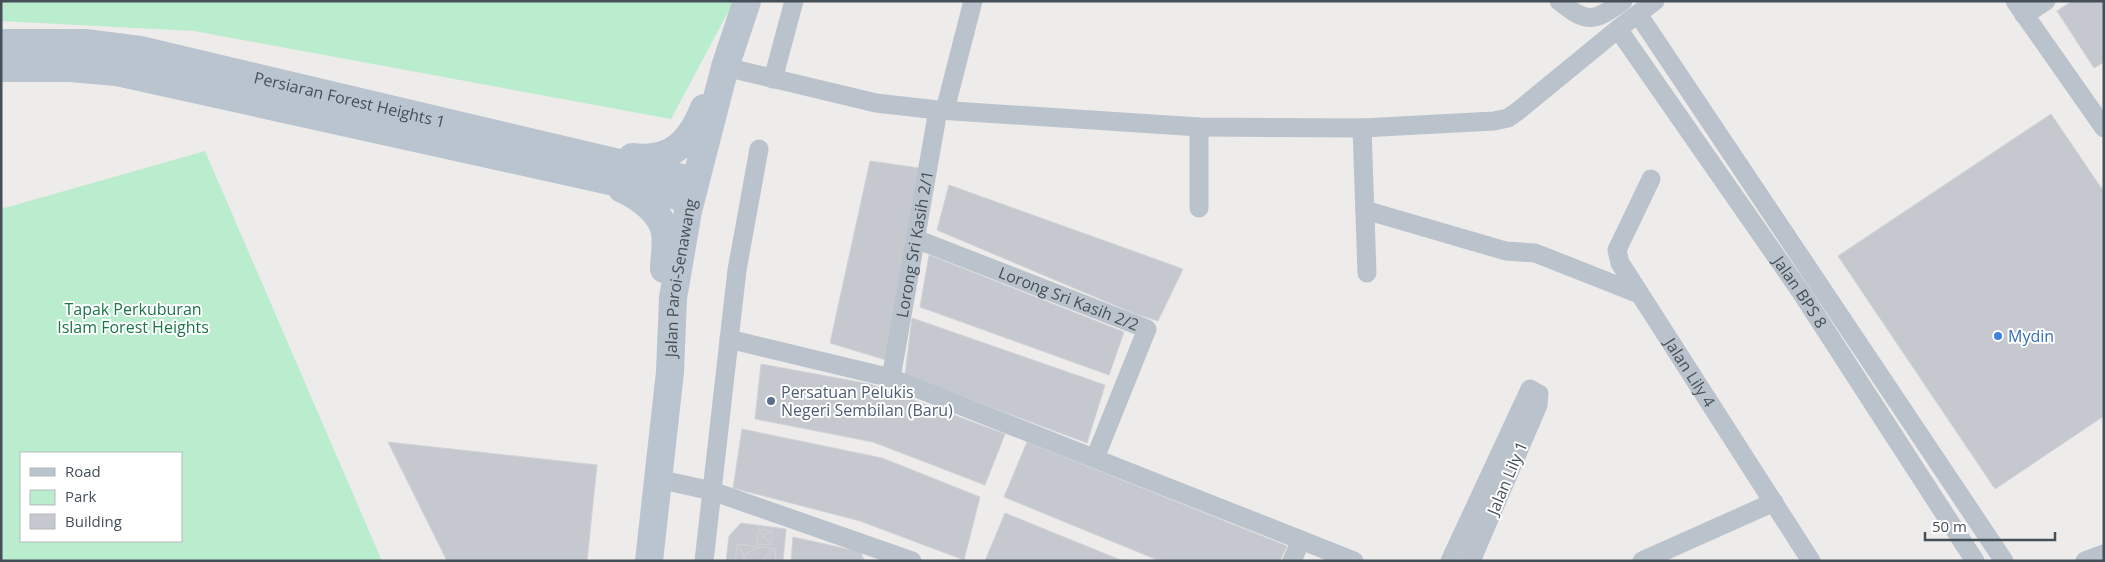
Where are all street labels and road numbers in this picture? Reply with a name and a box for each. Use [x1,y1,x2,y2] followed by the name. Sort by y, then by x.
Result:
[252,66,448,133] street label: Persiaran Forest Heights 1
[891,169,938,319] street label: Lorong Sri Kasih 2/1
[660,196,702,360] street label: Jalan Paroi-Senawang
[1767,250,1832,332] street label: Jalan BPS 8
[995,261,1142,336] street label: Lorong Sri Kasih 2/2
[1659,332,1720,411] street label: Jalan Lily 4
[1481,438,1532,520] street label: Jalan Lily 1

